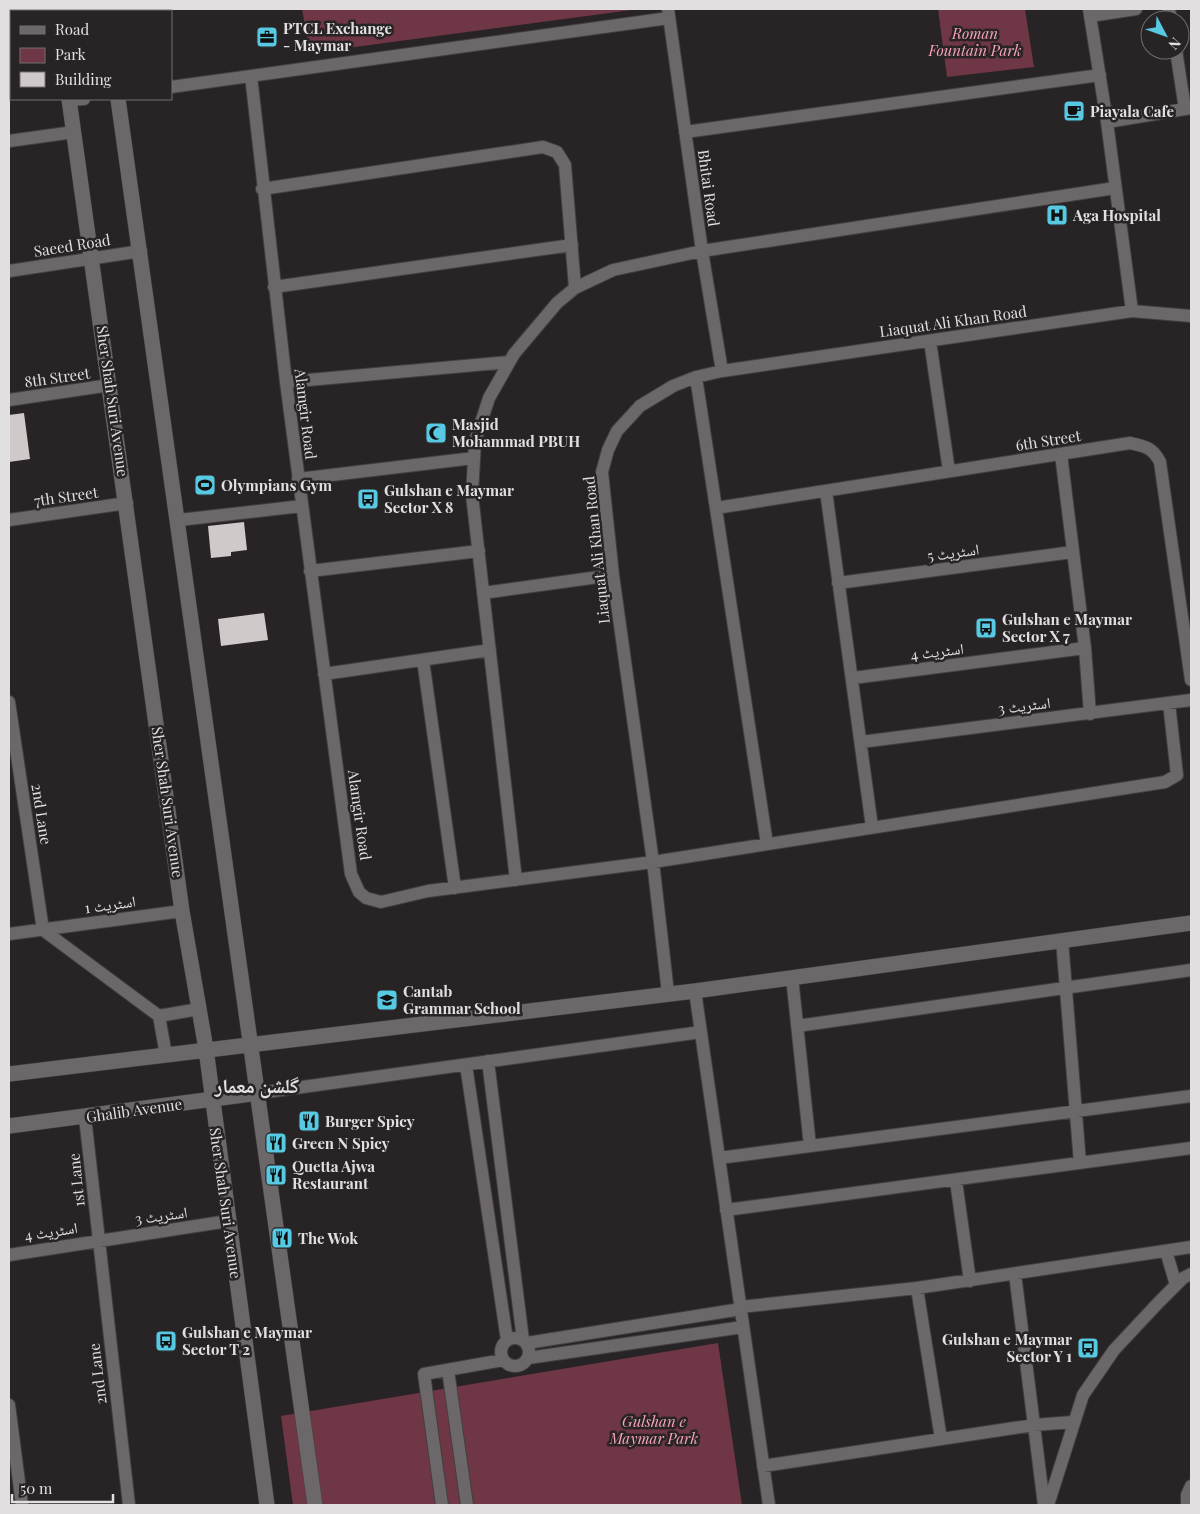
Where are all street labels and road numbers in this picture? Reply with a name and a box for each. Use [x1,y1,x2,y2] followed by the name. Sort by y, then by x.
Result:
[694,148,724,228] street label: Bhitai Road
[32,229,112,261] street label: Saeed Road
[878,301,1028,341] street label: Liaquat Ali Khan Road
[93,324,133,478] street label: Sher Shah Suri Avenue
[23,362,92,391] street label: 8th Street
[290,367,321,461] street label: Alamgir Road
[1014,425,1083,455] street label: 6th Street
[578,475,614,625] street label: Liaquat Ali Khan Road
[33,482,100,510] street label: 7th Street
[926,538,980,566] street label: اسٹریٹ 5
[909,638,965,664] street label: اسٹریٹ 4
[997,692,1051,718] street label: اسٹریٹ 3
[148,725,188,879] street label: Sher Shah Suri Avenue
[344,768,376,862] street label: Alamgir Road
[27,782,57,846] street label: 2nd Lane
[83,891,137,917] street label: اسٹریٹ 1
[85,1093,183,1127] street label: Ghalib Avenue
[206,1126,246,1280] street label: Sher Shah Suri Avenue
[63,1152,89,1208] street label: 1st Lane
[133,1201,189,1229] street label: اسٹریٹ 3
[23,1217,79,1245] street label: اسٹریٹ 4
[83,1342,111,1406] street label: 2nd Lane

